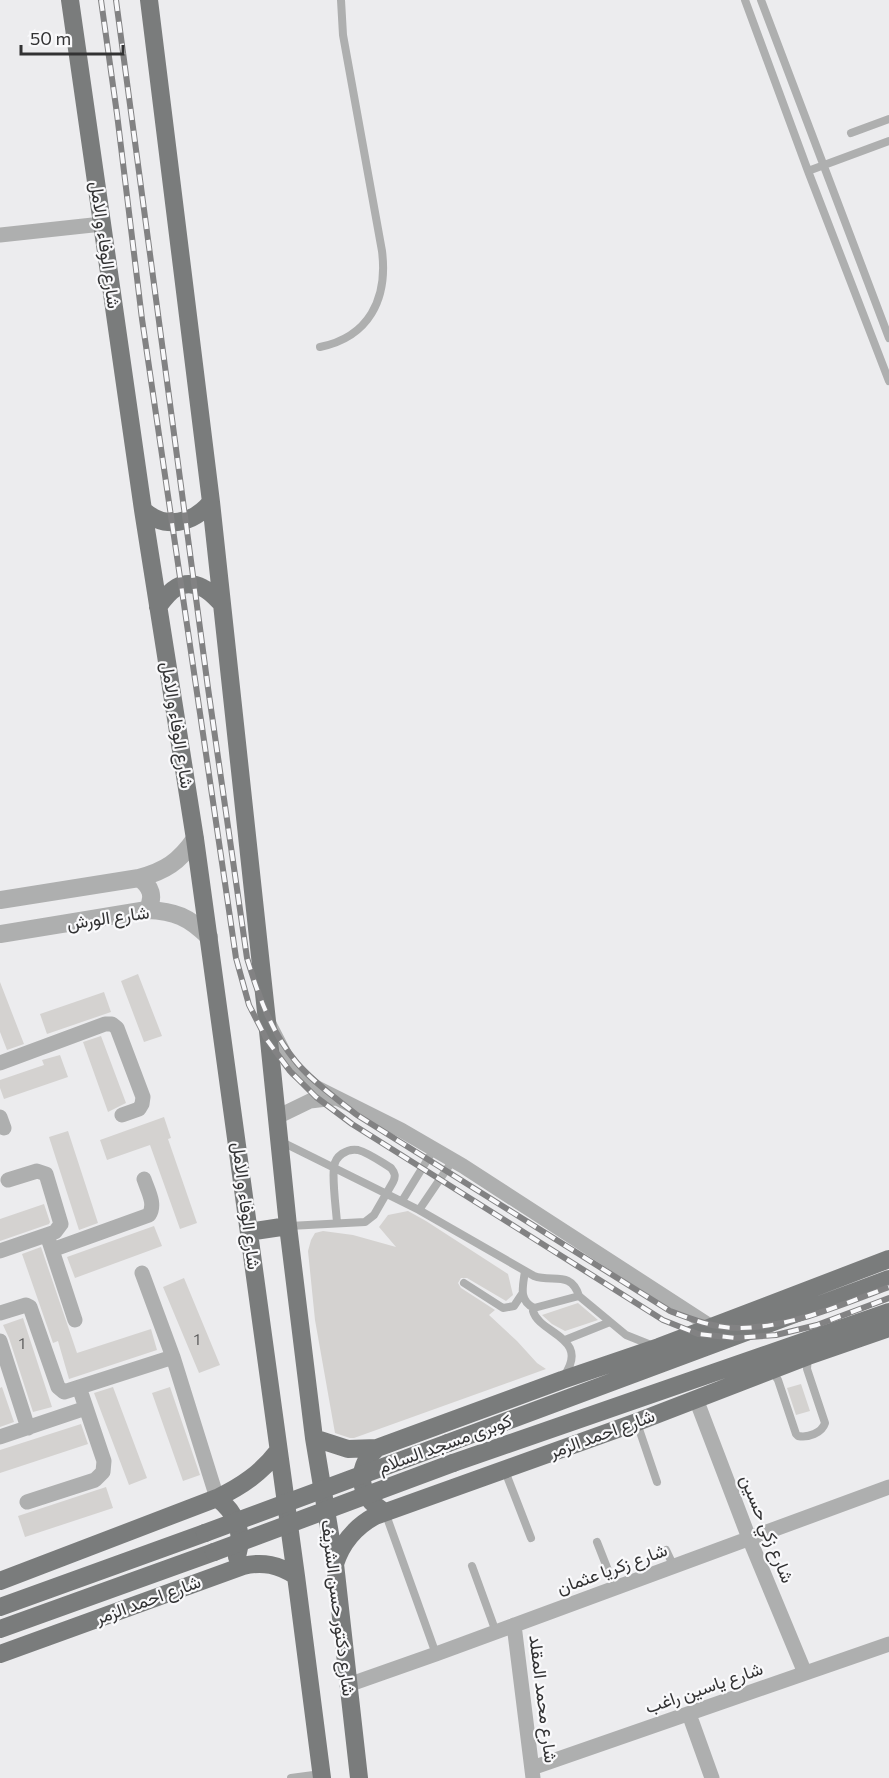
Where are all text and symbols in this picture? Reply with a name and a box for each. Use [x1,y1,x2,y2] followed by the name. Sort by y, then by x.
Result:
[21,18,123,56] scale bar
[30,27,71,49] text: 50 m
[84,180,126,310] street label: شارع الوفاء و الامل
[155,660,199,790] street label: شارع الوفاء و الامل
[65,900,151,936] street label: شارع الورش
[226,1141,266,1271] street label: شارع الوفاء و الامل
[194,1330,200,1348] house number: 1
[19,1334,25,1352] house number: 1
[545,1404,658,1465] street label: شارع احمد الزمر
[375,1409,515,1479] street label: كوبرى مسجد السلام
[732,1471,800,1588] street label: شارع زكي حسين
[315,1518,361,1698] street label: شارع دكتور حسن الشريف
[553,1538,671,1600] street label: شارع زكريا عثمان
[91,1570,204,1631] street label: شارع احمد الزمر
[523,1634,563,1764] street label: شارع محمد المقلد
[642,1657,766,1719] street label: شارع ياسين راغب

